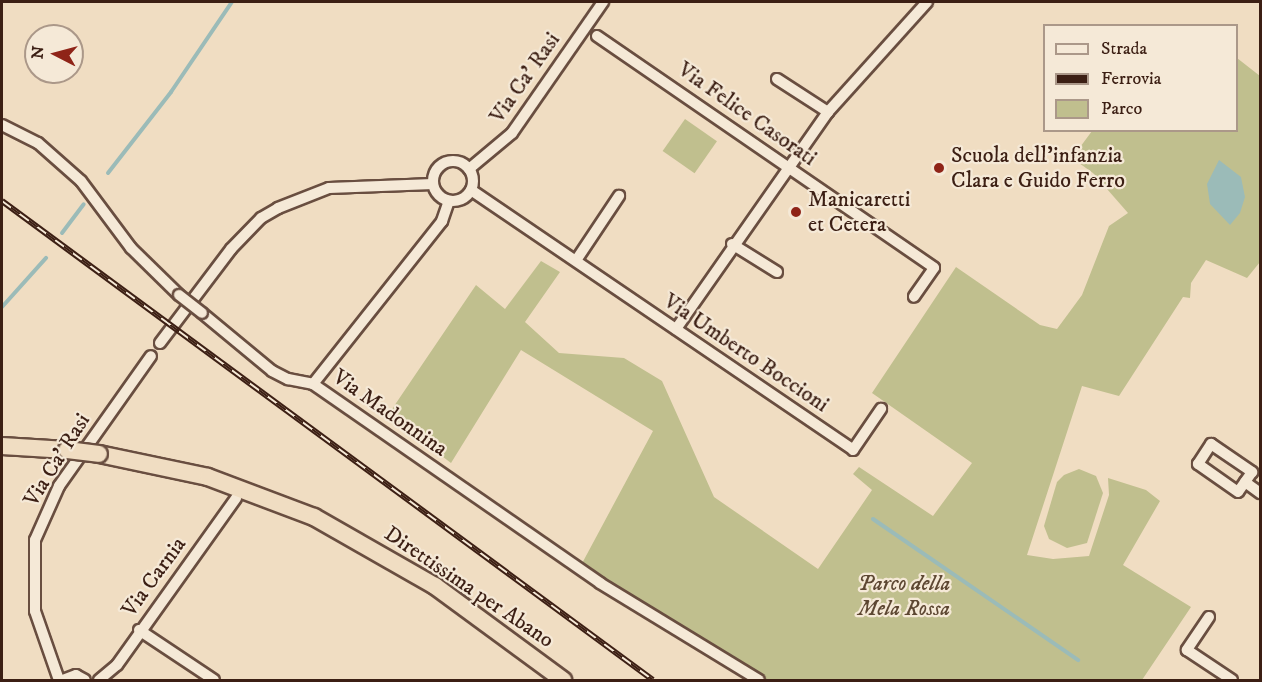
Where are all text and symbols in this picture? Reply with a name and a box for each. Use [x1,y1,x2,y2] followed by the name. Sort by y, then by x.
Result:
[24,24,84,84] north arrow
[1043,24,1238,132] legend
[484,28,566,128] street label: Via Ca' Rasi
[1101,38,1147,60] text: Strada
[27,45,49,60] text: N
[673,56,821,172] street label: Via Felice Casorati
[1101,68,1161,90] text: Ferrovia
[1101,98,1142,120] text: Parco
[951,142,1125,194] place label: Scuola dell'infanzia Clara e Guido Ferro
[932,161,946,175] marker: Scuola dell'infanzia Clara e Guido Ferro
[808,186,911,237] place label: Manicaretti et Cetera
[789,205,803,219] marker: Manicaretti et Cetera
[658,288,834,418] street label: Via Umberto Boccioni
[327,364,453,462] street label: Via Madonnina
[18,409,96,511] street label: Via Ca' Rasi
[379,520,559,654] street label: Direttissima per Abano
[116,532,192,622] street label: Via Carnia
[858,570,950,622] park label: Parco della Mela Rossa

